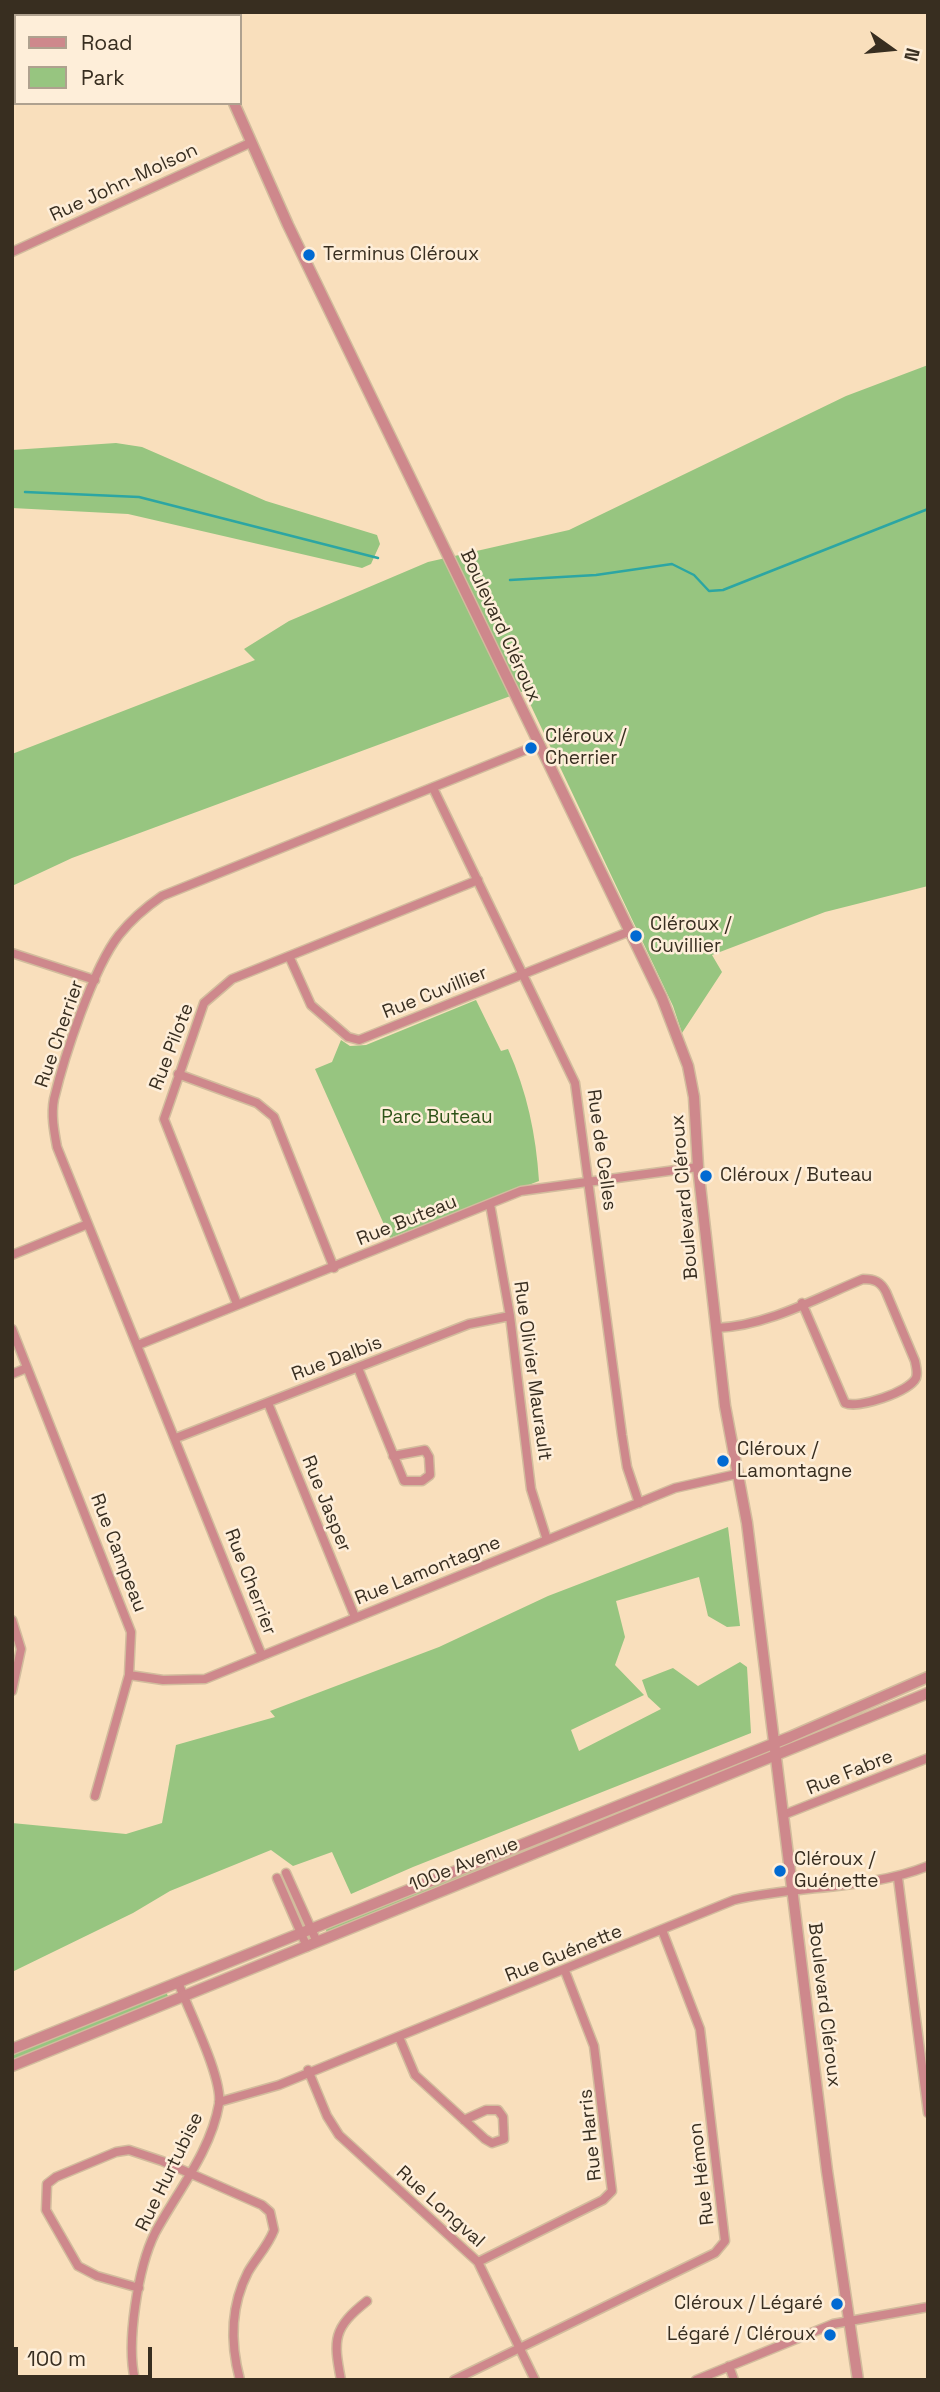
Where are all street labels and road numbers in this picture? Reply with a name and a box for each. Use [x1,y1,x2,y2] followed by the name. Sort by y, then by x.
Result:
[46,139,202,227] street label: Rue John-Molson
[455,546,545,706] street label: Boulevard Cléroux
[379,962,491,1024] street label: Rue Cuvillier
[31,977,89,1091] street label: Rue Cherrier
[145,1000,199,1094] street label: Rue Pilote
[581,1088,621,1212] street label: Rue de Celles
[666,1113,704,1281] street label: Boulevard Cléroux
[354,1191,460,1251] street label: Rue Buteau
[508,1280,556,1462] street label: Rue Olivier Maurault
[289,1331,385,1387] street label: Rue Dalbis
[296,1452,356,1556] street label: Rue Jasper
[85,1491,151,1615] street label: Rue Campeau
[219,1526,281,1638] street label: Rue Cherrier
[352,1531,504,1611] street label: Rue Lamontagne
[803,1745,897,1801] street label: Rue Fabre
[406,1833,522,1897] street label: 100e Avenue
[502,1920,626,1988] street label: Rue Guénette
[803,1921,845,2089] street label: Boulevard Cléroux
[575,2088,607,2182] street label: Rue Harris
[131,2109,209,2235] street label: Rue Hurtubise
[684,2121,720,2227] street label: Rue Hémon
[391,2161,489,2253] street label: Rue Longval

